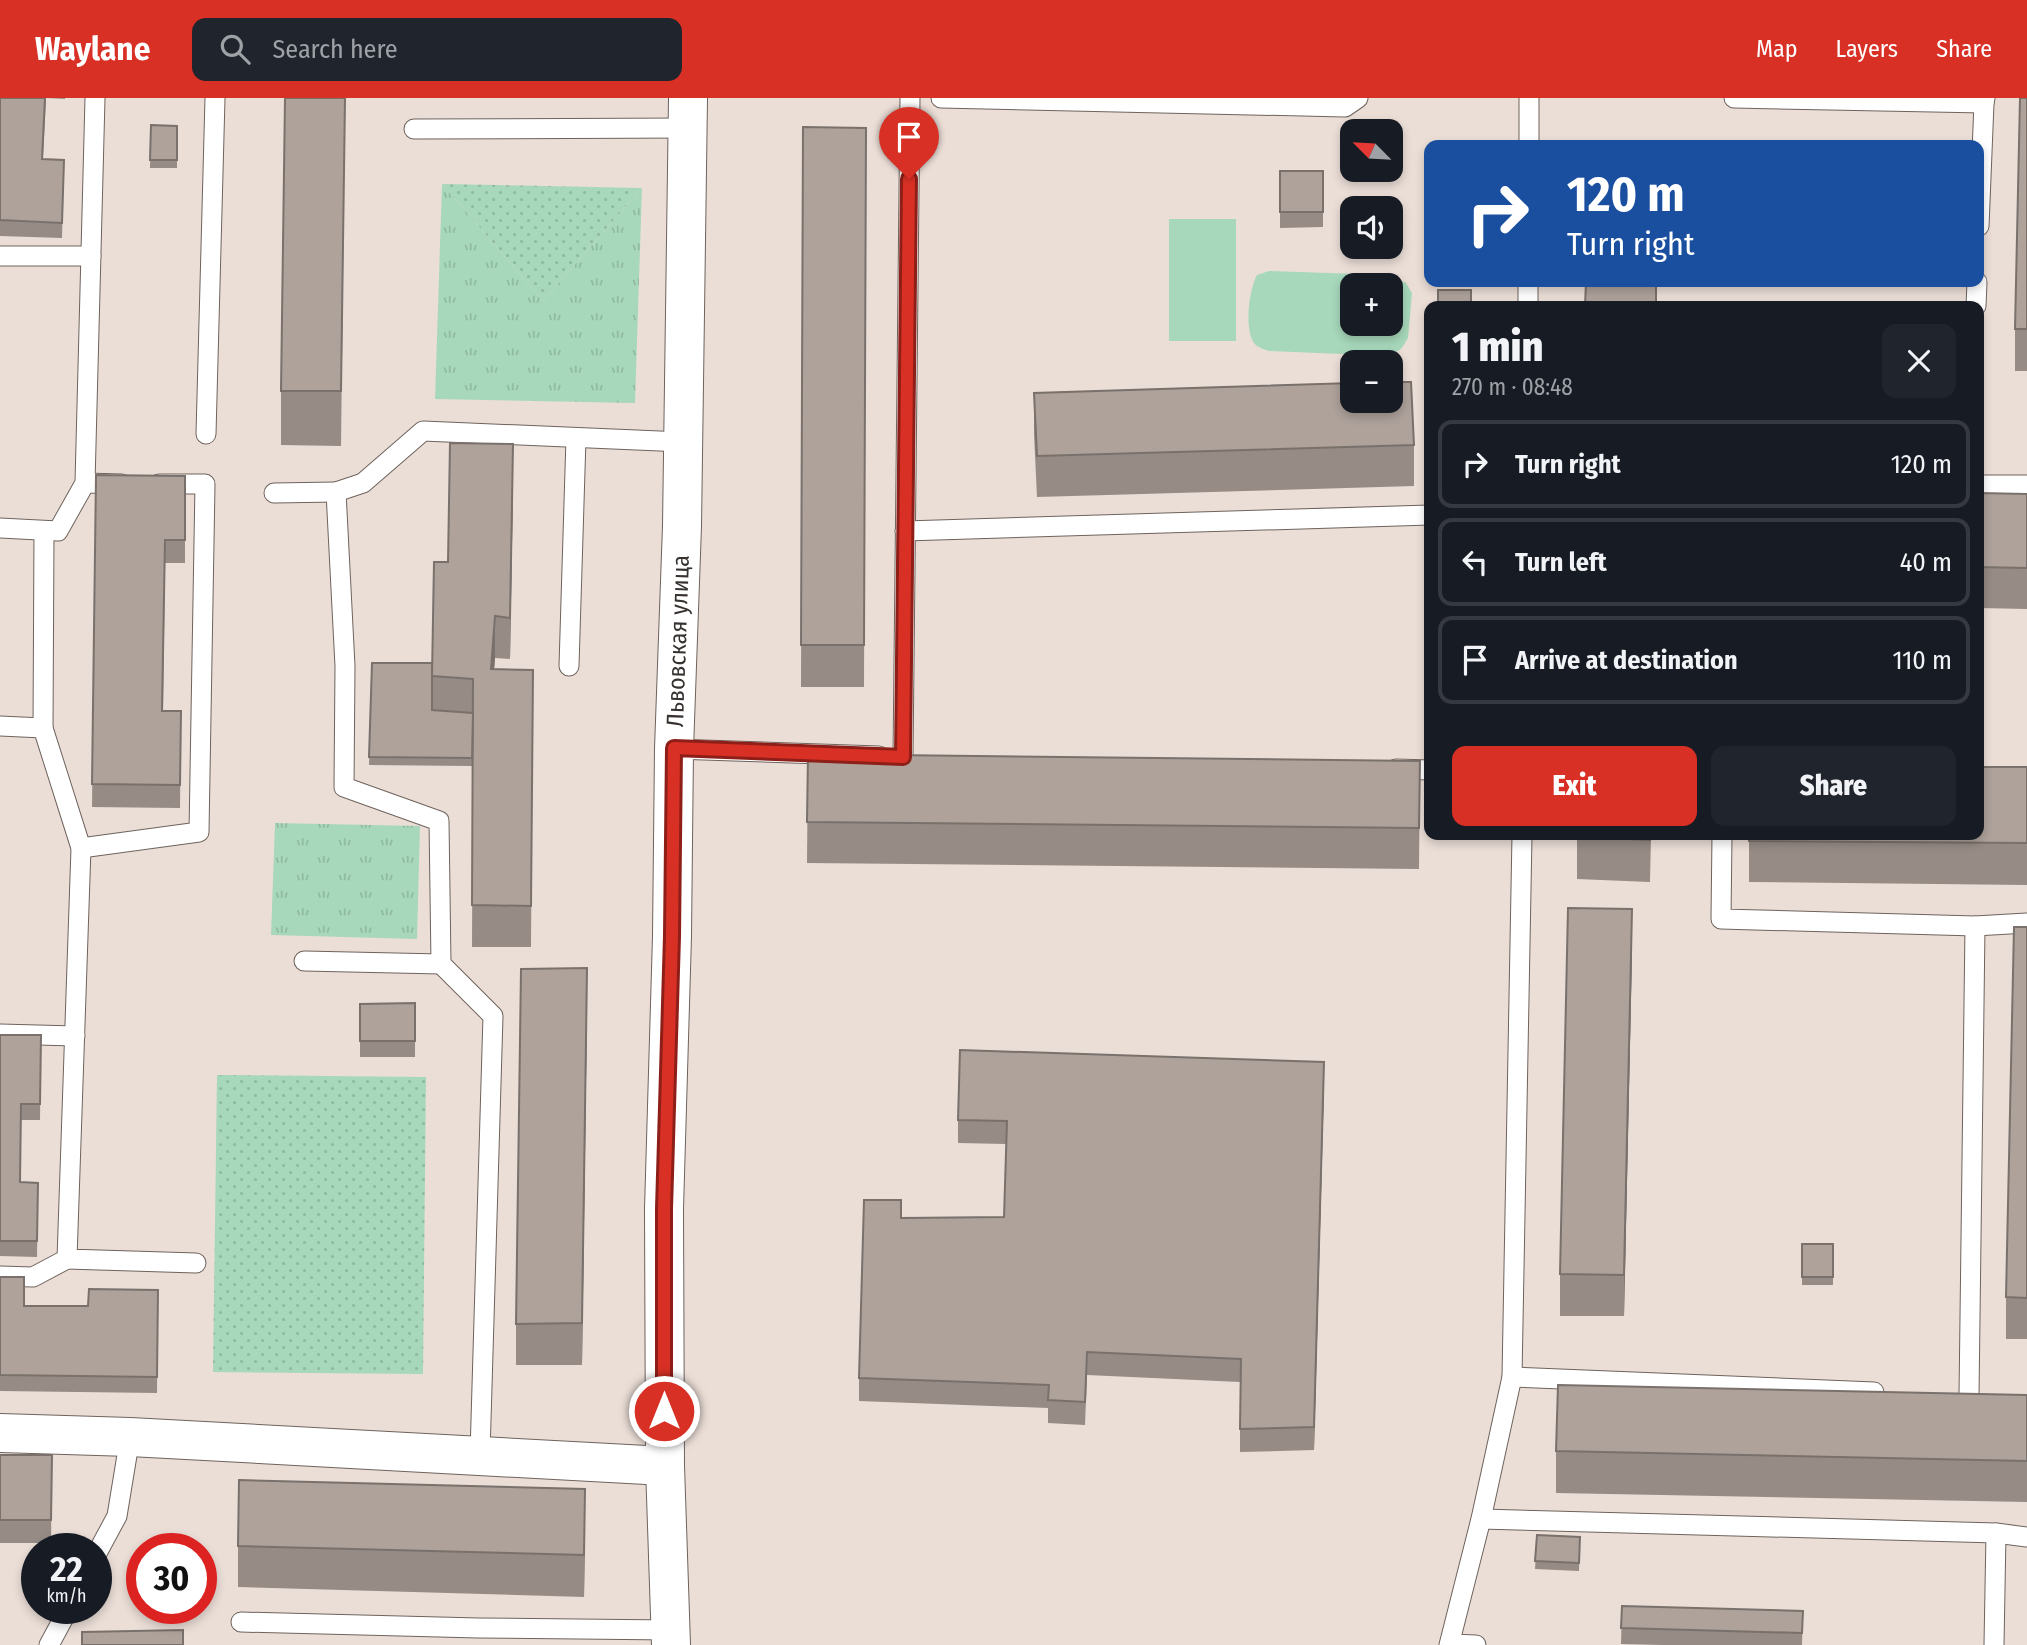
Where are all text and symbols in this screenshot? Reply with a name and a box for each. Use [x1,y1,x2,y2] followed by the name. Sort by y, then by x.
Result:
[192,18,682,81] search box
[35,29,150,69] text: Waylane
[216,30,254,68] icon: search
[272,34,398,65] text: Search here
[1756,35,1798,63] text: Map
[1836,35,1898,63] text: Layers
[1936,35,1992,63] text: Share
[879,107,939,179] pin
[890,118,928,156] icon: arrive
[1340,119,1404,182] north arrow
[1340,119,1403,413] map controls
[1567,165,1685,224] text: 120 m
[1452,168,1543,259] icon: right
[1340,196,1403,259] button: sound
[1567,225,1694,263] text: Turn right
[1340,273,1403,336] button: +
[1452,322,1543,372] text: 1 min
[1882,324,1956,398] button: close
[1340,350,1403,413] button: −
[1452,373,1573,401] text: 270 m · 08:48
[1456,445,1494,483] icon: right
[1515,449,1621,480] text: Turn right
[1891,449,1952,480] text: 120 m
[1456,543,1494,581] icon: left
[1515,547,1607,578] text: Turn left
[1900,547,1952,578] text: 40 m
[661,554,695,728] street label: Львовская улица
[1456,641,1494,679] icon: arrive
[1515,645,1738,676] text: Arrive at destination
[1892,645,1952,676] text: 110 m
[1452,746,1697,826] button: Exit
[1711,746,1956,826] button: Share
[627,1374,701,1448] position arrow
[126,1533,217,1624] speed limit sign: 30
[50,1548,83,1590] text: 22
[46,1585,87,1607] text: km/h

